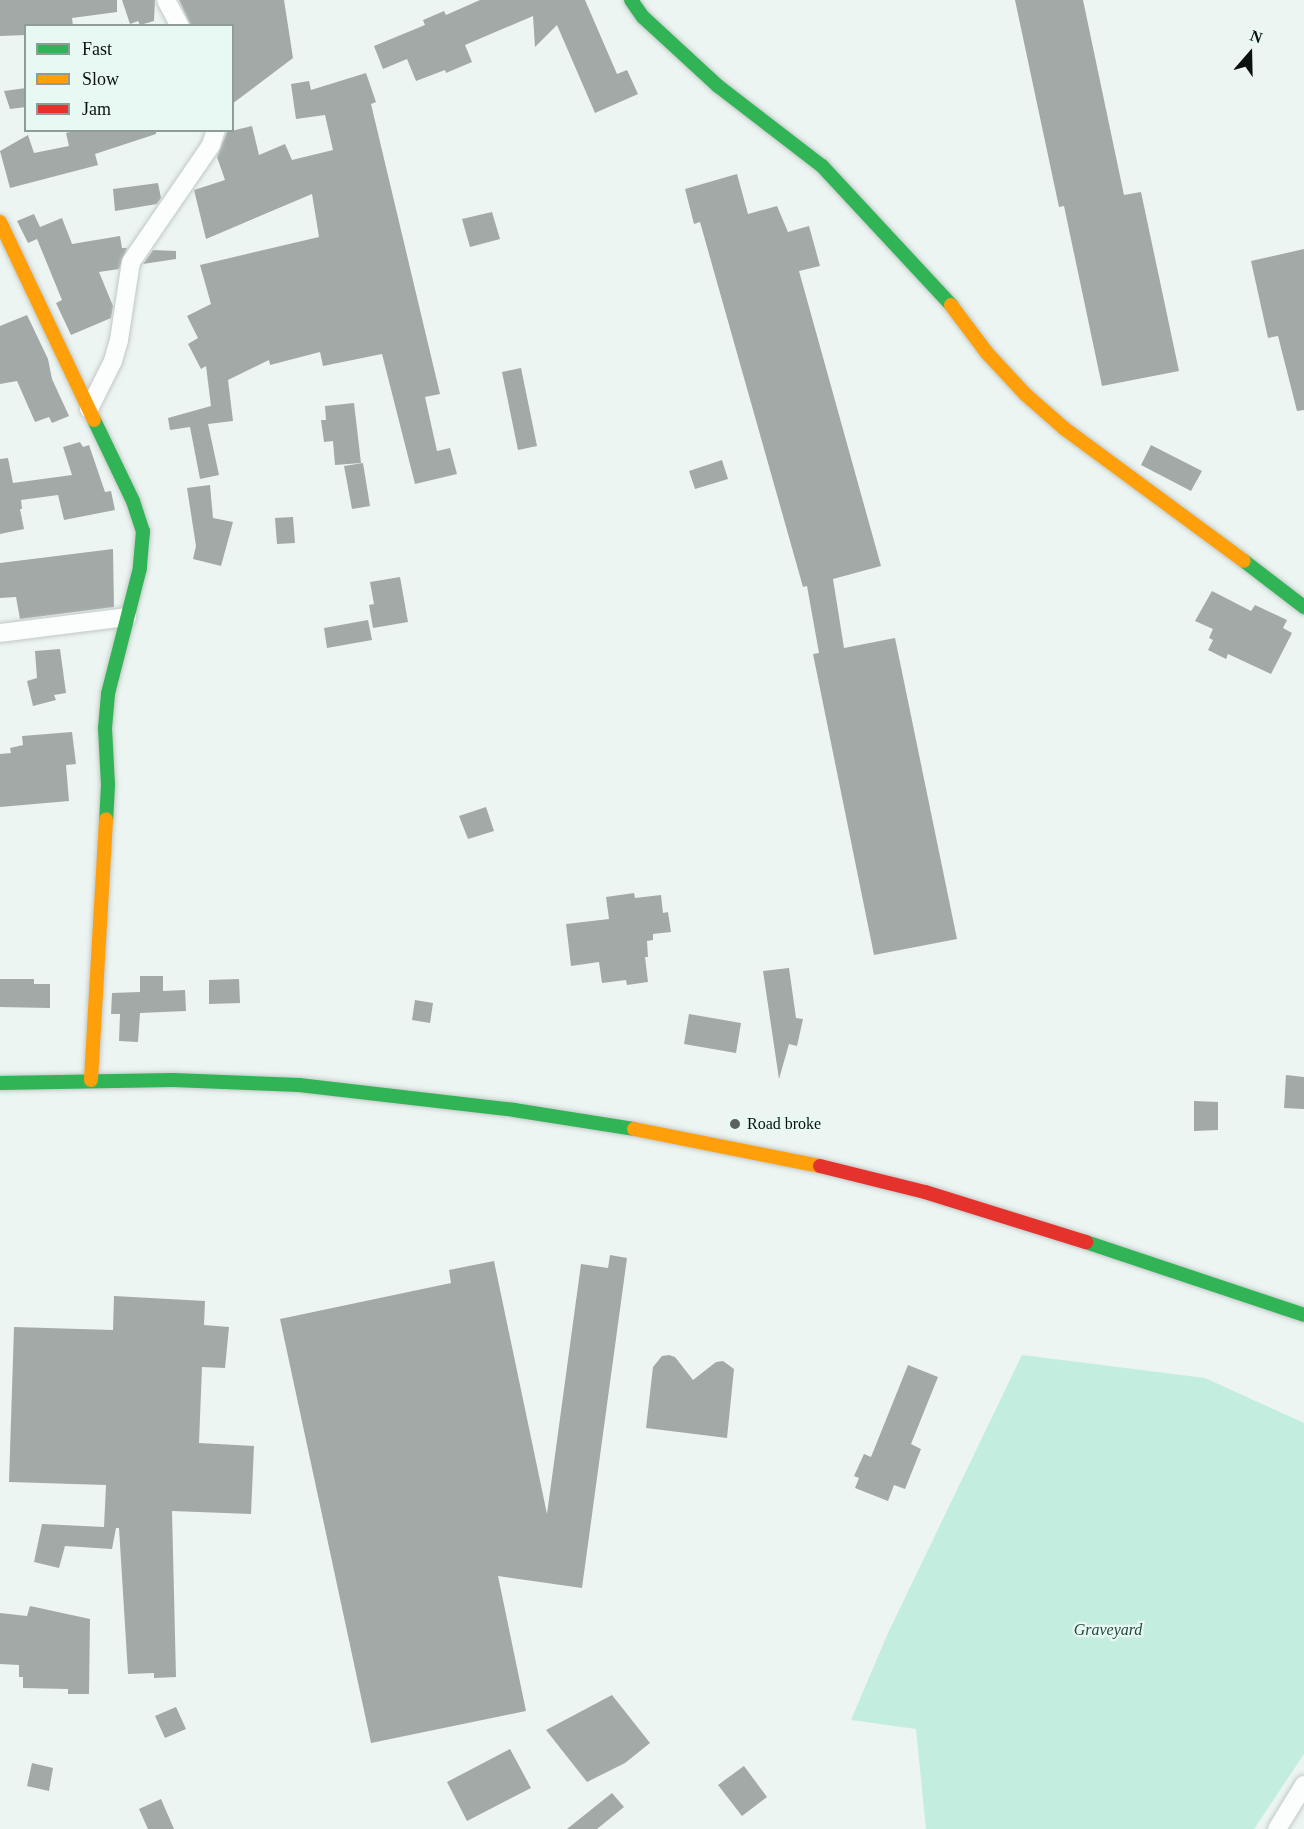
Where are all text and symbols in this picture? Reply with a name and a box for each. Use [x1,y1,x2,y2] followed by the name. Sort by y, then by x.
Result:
[24,24,234,132] legend
[1220,24,1280,84] north arrow
[1248,27,1265,47] text: N
[82,39,112,59] text: Fast
[82,69,119,89] text: Slow
[82,99,111,119] text: Jam
[747,1114,821,1134] place label: Road broke
[728,1117,742,1131] marker: Road broke
[1074,1620,1142,1640] park label: Graveyard

